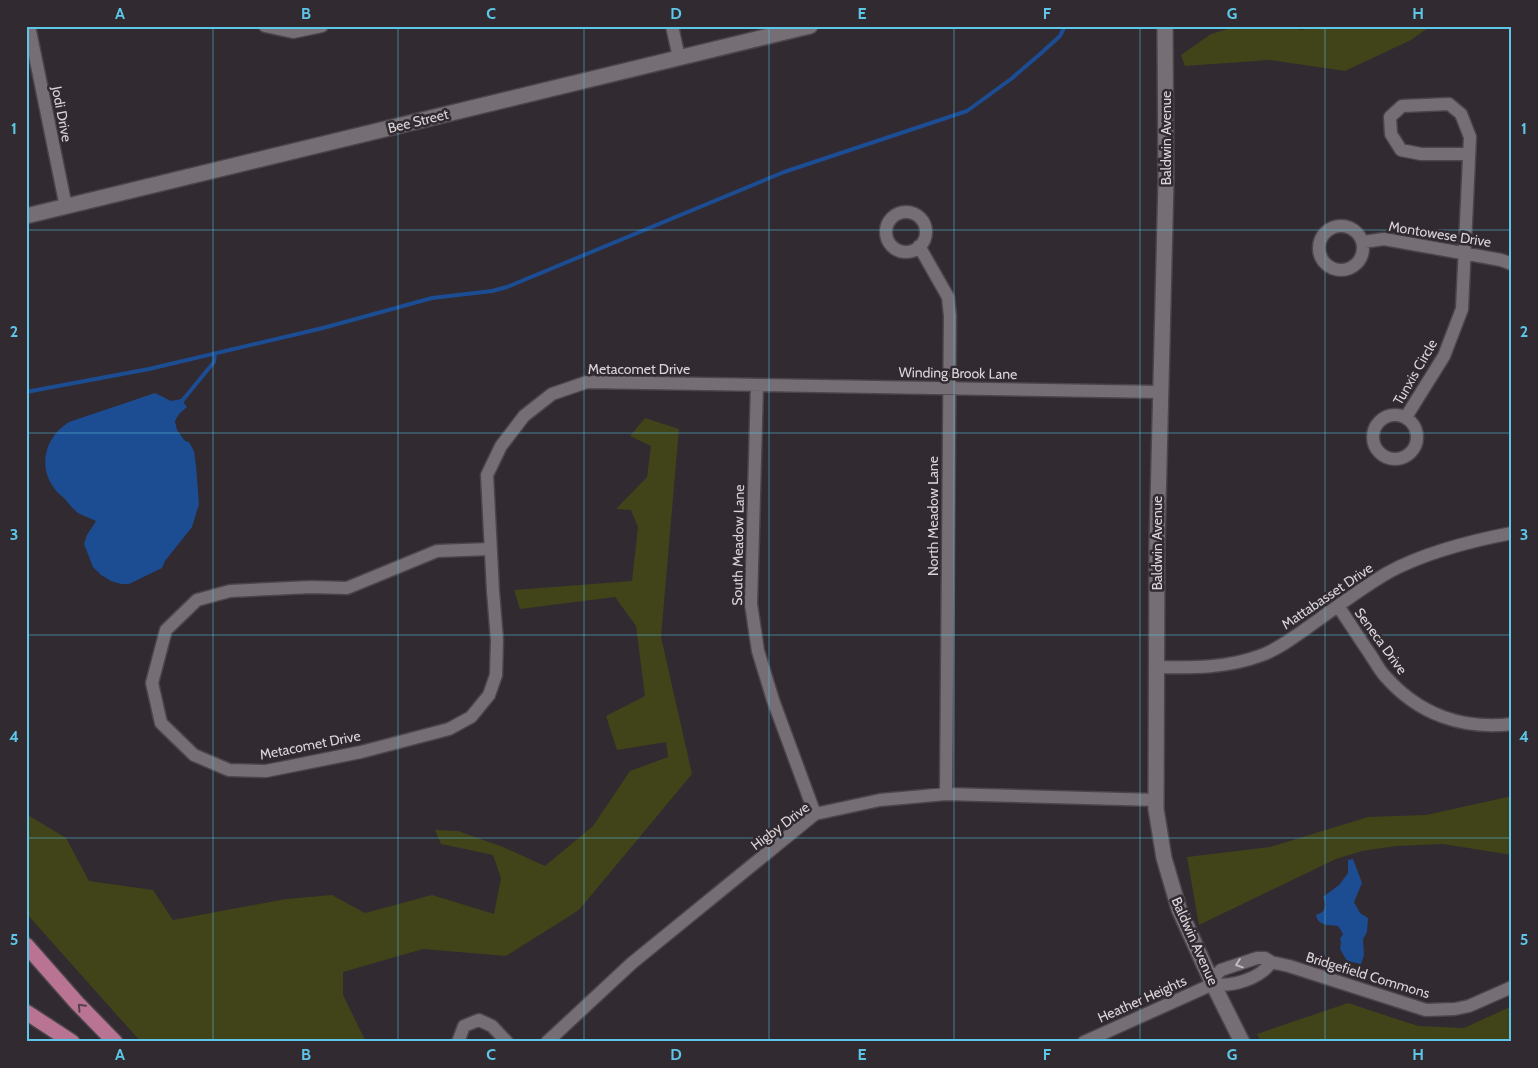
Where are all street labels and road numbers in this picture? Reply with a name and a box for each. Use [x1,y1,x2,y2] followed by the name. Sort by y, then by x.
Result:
[48,84,76,143] street label: Jodi Drive
[1157,91,1175,185] street label: Baldwin Avenue
[386,105,450,137] street label: Bee Street
[1387,217,1493,251] street label: Montowese Drive
[1389,336,1441,408] street label: Tunxis Circle
[588,360,690,378] street label: Metacomet Drive
[898,363,1018,383] street label: Winding Brook Lane
[924,456,942,576] street label: North Meadow Lane
[728,484,748,606] street label: South Meadow Lane
[1148,496,1166,590] street label: Baldwin Avenue
[1278,559,1376,633] street label: Mattabasset Drive
[1351,604,1411,678] street label: Seneca Drive
[258,726,362,764] street label: Metacomet Drive
[747,798,813,854] street label: Higby Drive
[1168,894,1222,988] street label: Baldwin Avenue
[1304,948,1432,1002] street label: Bridgefield Commons
[1095,971,1189,1027] street label: Heather Heights

